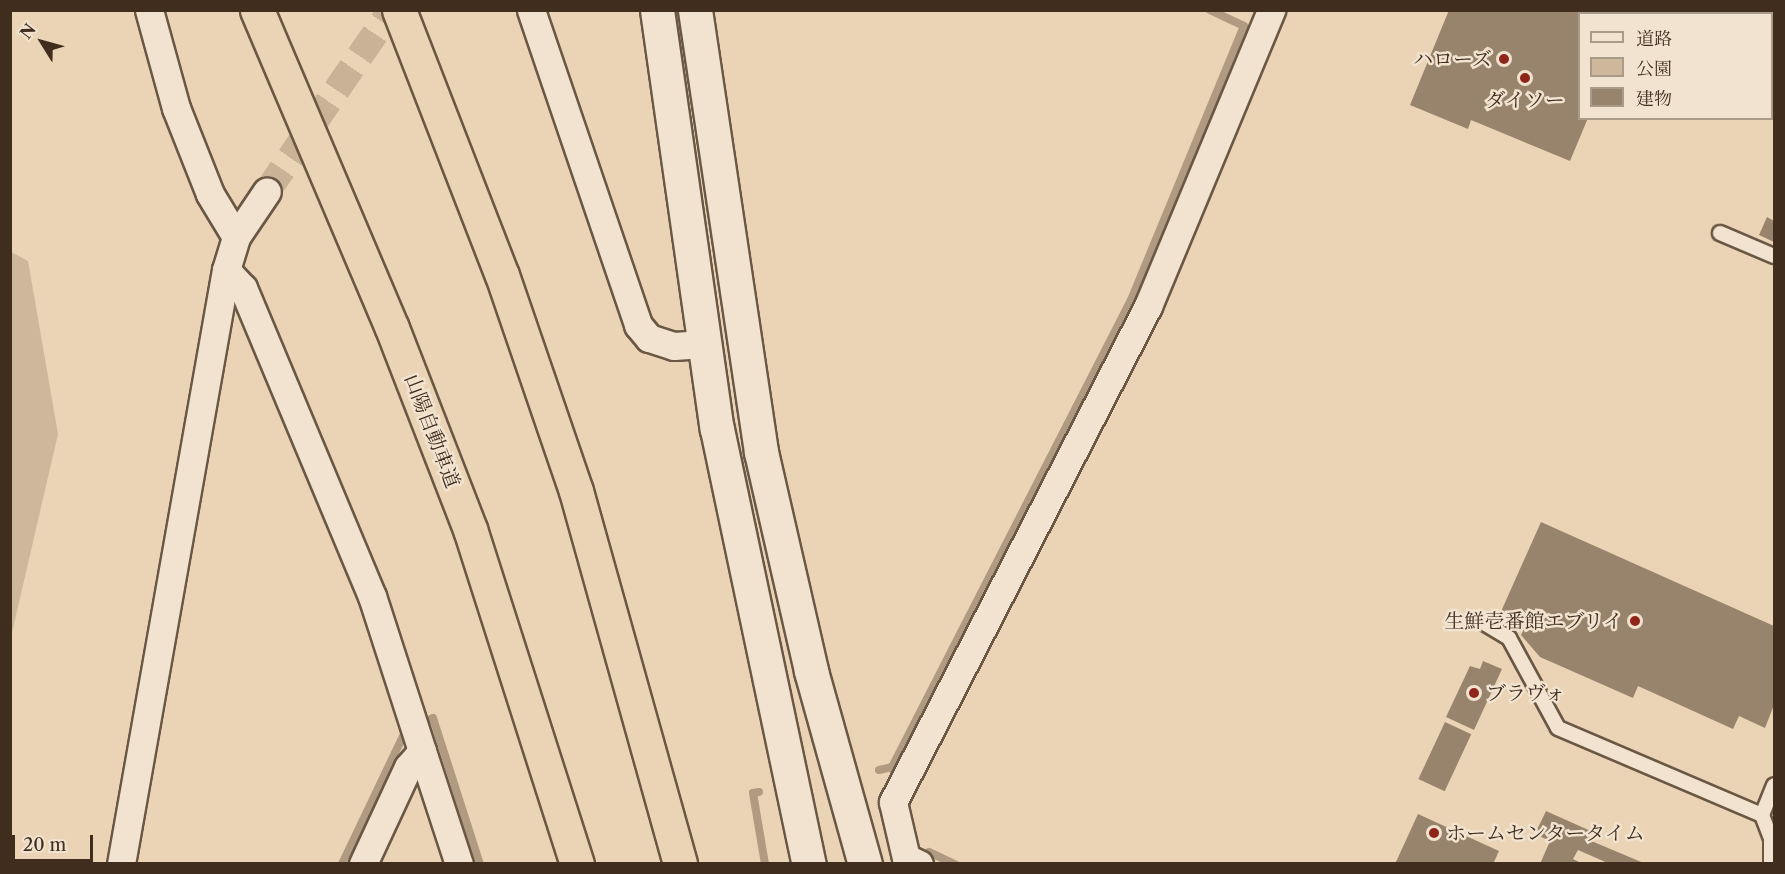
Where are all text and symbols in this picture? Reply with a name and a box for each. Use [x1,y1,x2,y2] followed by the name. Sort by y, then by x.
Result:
[12,12,72,72] north arrow
[1578,12,1773,120] legend
[15,20,40,43] text: N
[1636,28,1672,50] text: 道路
[1412,47,1492,71] place label: ハローズ
[1497,52,1511,66] marker: ハローズ
[1636,58,1672,80] text: 公園
[1518,71,1532,85] marker: ダイソー
[1485,88,1565,112] place label: ダイソー
[1636,88,1672,110] text: 建物
[399,371,465,491] street label: 山陽自動車道
[1443,609,1623,633] place label: 生鮮壱番館エブリイ
[1628,614,1642,628] marker: 生鮮壱番館エブリイ
[1486,681,1566,705] place label: ブラヴォ
[1467,686,1481,700] marker: ブラヴォ
[1446,821,1646,845] place label: ホームセンタータイム
[15,823,96,861] scale bar
[1427,826,1441,840] marker: ホームセンタータイム
[23,834,66,856] text: 20 m

